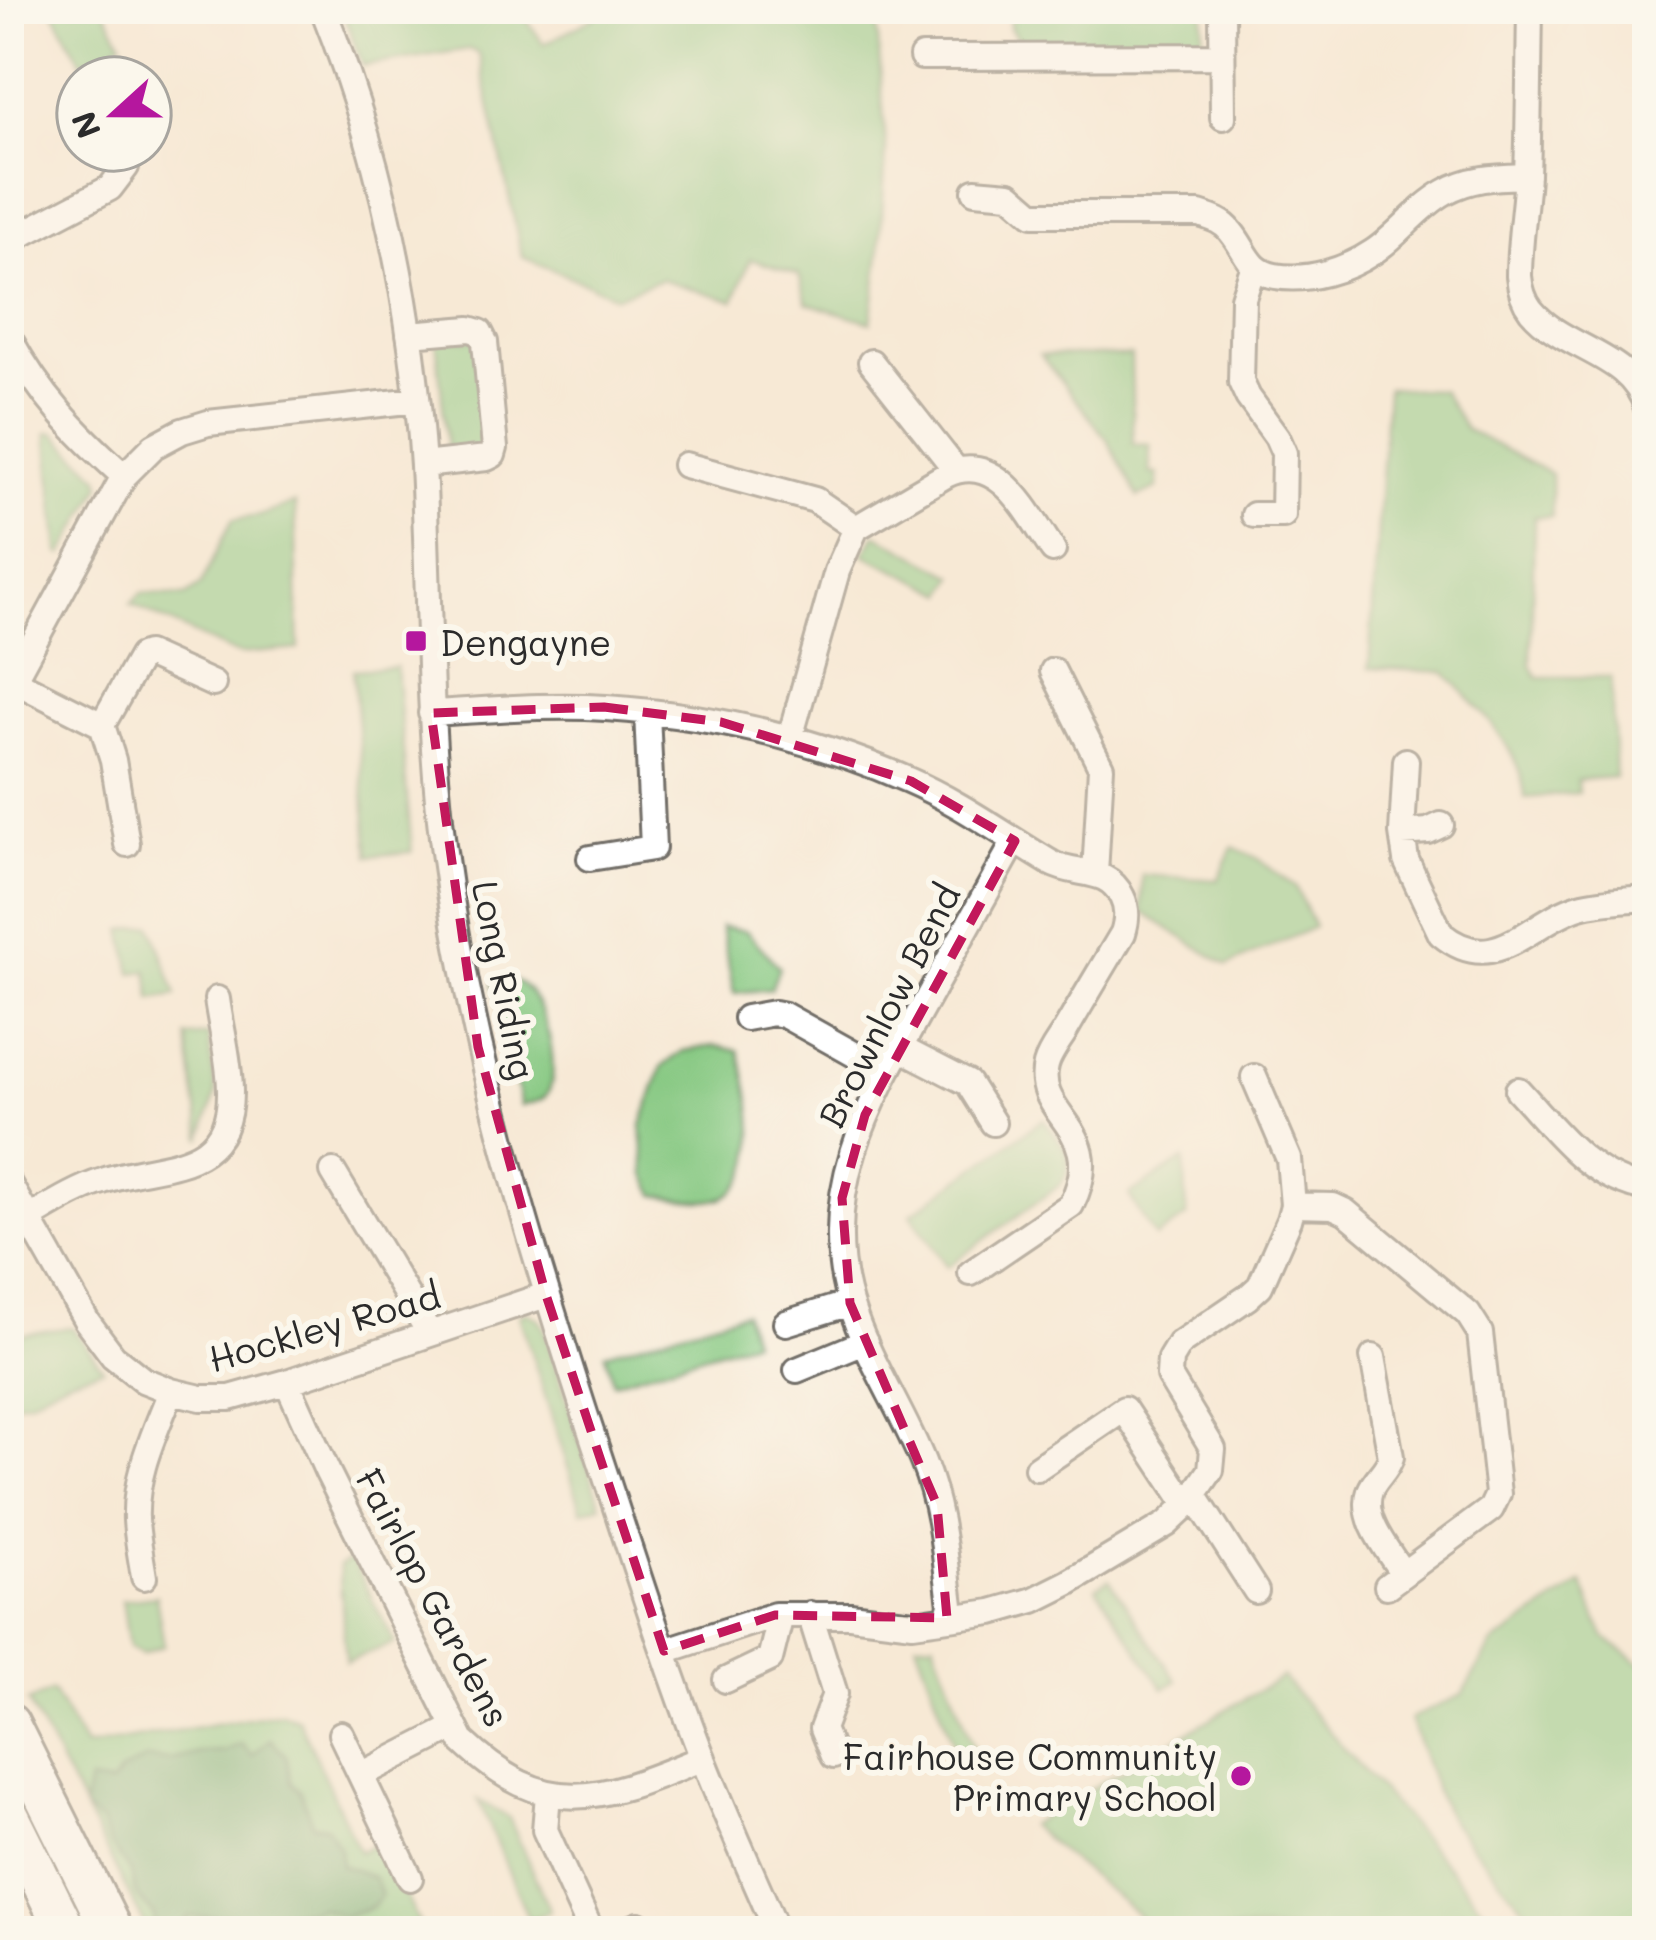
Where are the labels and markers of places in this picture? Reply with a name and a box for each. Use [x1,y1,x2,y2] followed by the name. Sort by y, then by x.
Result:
[440,618,611,666] place label: Dengayne
[403,628,429,654] marker: Dengayne
[843,1732,1217,1821] place label: Fairhouse Community Primary School
[1228,1763,1254,1789] marker: Fairhouse Community Primary School

